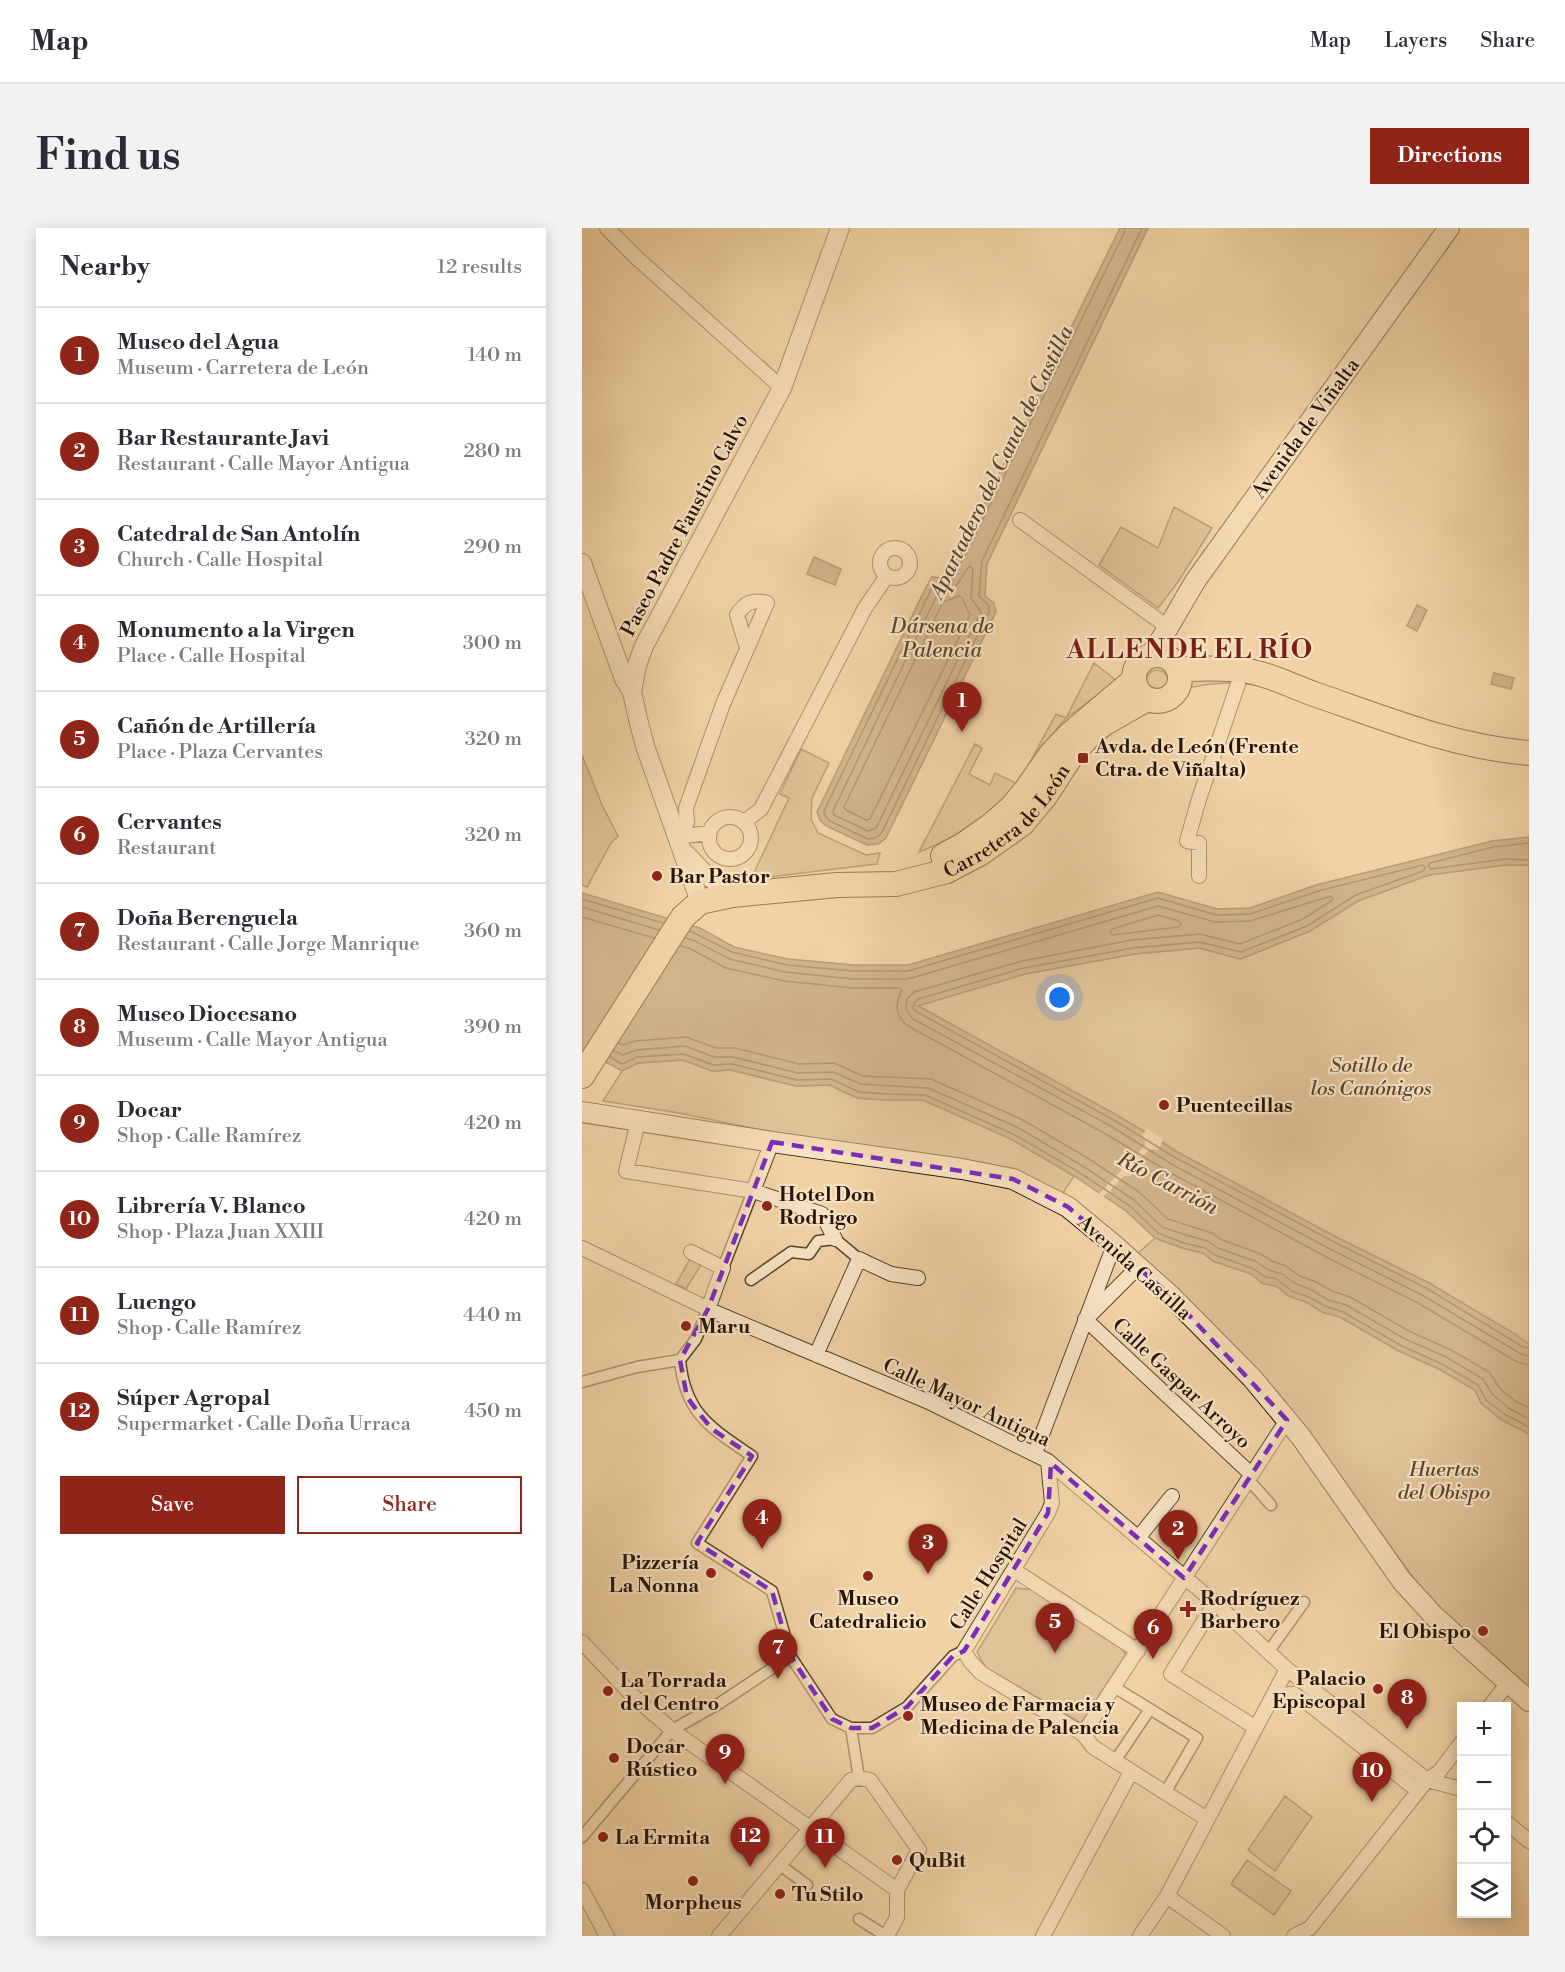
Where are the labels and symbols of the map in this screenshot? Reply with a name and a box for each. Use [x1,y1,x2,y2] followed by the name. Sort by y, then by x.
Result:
[923,321,1080,605] water label: Apartadero del Canal de Castilla
[1246,353,1366,505] street label: Avenida de Viñalta
[616,410,755,641] street label: Paseo Padre Faustino Calvo
[889,614,994,664] water label: Dársena de Palencia
[1065,632,1314,666] district label: ALLENDE EL RÍO
[942,682,982,732] pin: 1
[1094,735,1299,783] place label: Avda. de León (Frente Ctra. de Viñalta)
[1076,751,1090,765] marker: Avda. de León (Frente Ctra. de Viñalta)
[940,760,1076,885] street label: Carretera de León
[669,865,770,890] place label: Bar Pastor
[650,869,664,883] marker: Bar Pastor
[1045,983,1074,1012] your location
[1311,1054,1432,1102] park label: Sotillo de los Canónigos
[1176,1094,1293,1119] place label: Puentecillas
[1157,1098,1171,1112] marker: Puentecillas
[1112,1146,1223,1221] water label: Río Carrión
[779,1183,875,1231] place label: Hotel Don Rodrigo
[760,1199,774,1213] marker: Hotel Don Rodrigo
[1071,1210,1197,1327] street label: Avenida Castilla
[1106,1313,1256,1455] street label: Calle Gaspar Arroyo
[698,1315,751,1340] place label: Maru
[679,1319,693,1333] marker: Maru
[879,1354,1055,1454] street label: Calle Mayor Antigua
[1398,1458,1490,1506] park label: Huertas del Obispo
[742,1500,782,1549] pin: 4
[1158,1510,1198,1560] pin: 2
[945,1514,1034,1635] street label: Calle Hospital
[908,1524,948,1574] pin: 3
[609,1551,699,1599] place label: Pizzería La Nonna
[704,1566,718,1580] marker: Pizzería La Nonna
[861,1569,875,1583] marker: Museo Catedralicio
[809,1587,927,1635] place label: Museo Catedralicio
[1200,1587,1300,1635] place label: Rodríguez Barbero
[1181,1602,1195,1616] marker: Rodríguez Barbero
[1036,1604,1074,1653] pin: 5
[1134,1610,1172,1659] pin: 6
[1379,1620,1471,1645] place label: El Obispo
[1476,1624,1490,1638] marker: El Obispo
[758,1630,798,1679] pin: 7
[1272,1667,1366,1715] place label: Palacio Episcopal
[620,1669,727,1717] place label: La Torrada del Centro
[1388,1680,1426,1729] pin: 8
[1371,1682,1385,1696] marker: Palacio Episcopal
[601,1684,615,1698] marker: La Torrada del Centro
[920,1693,1119,1741] place label: Museo de Farmacia y Medicina de Palencia
[901,1709,915,1723] marker: Museo de Farmacia y Medicina de Palencia
[706,1734,744,1784] pin: 9
[626,1735,698,1783] place label: Docar Rústico
[607,1751,621,1765] marker: Docar Rústico
[1352,1752,1392,1802] pin: 10
[730,1818,770,1867] pin: 12
[806,1818,844,1868] pin: 11
[615,1826,710,1851] place label: La Ermita
[596,1830,610,1844] marker: La Ermita
[909,1849,967,1874] place label: QuBit
[890,1853,904,1867] marker: QuBit
[686,1874,700,1888] marker: Morpheus
[792,1883,864,1908] place label: Tu Stilo
[773,1887,787,1901] marker: Tu Stilo
[644,1891,742,1916] place label: Morpheus

